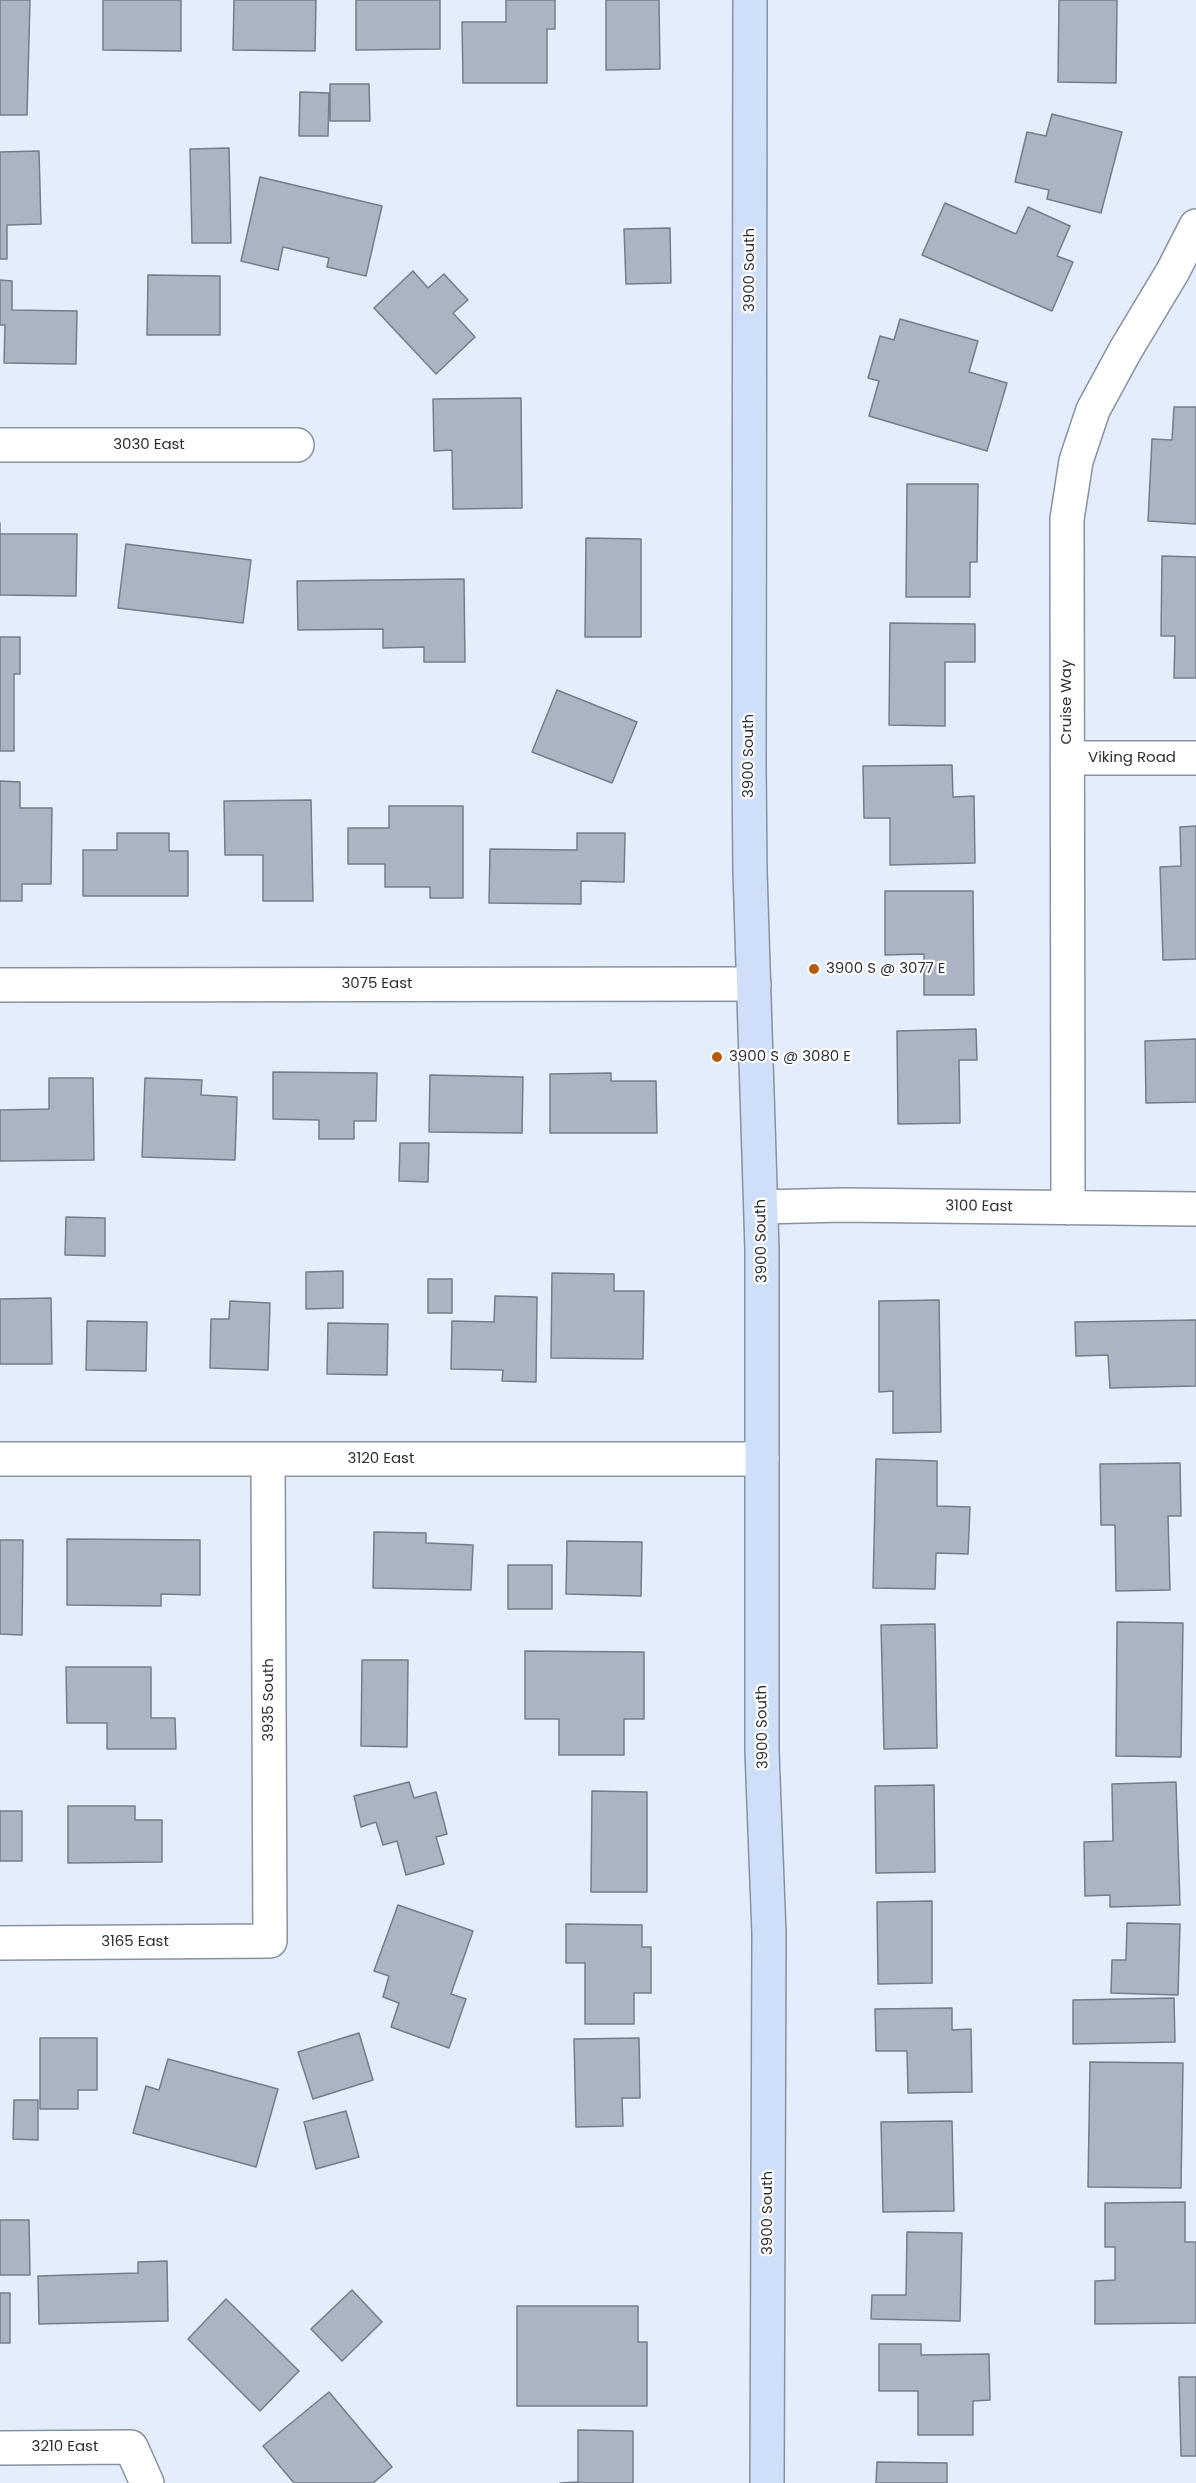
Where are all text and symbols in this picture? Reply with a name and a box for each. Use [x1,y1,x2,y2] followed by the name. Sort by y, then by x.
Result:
[741,228,759,312] street label: 3900 South
[113,436,185,454] street label: 3030 East
[1058,660,1076,744] street label: Cruise Way
[740,714,758,798] street label: 3900 South
[1088,749,1176,767] street label: Viking Road
[826,960,945,978] place label: 3900 S @ 3077 E
[807,962,821,976] marker: 3900 S @ 3077 E
[342,975,412,993] street label: 3075 East
[729,1048,851,1066] place label: 3900 S @ 3080 E
[710,1050,724,1064] marker: 3900 S @ 3080 E
[945,1197,1013,1217] street label: 3100 East
[752,1199,772,1283] street label: 3900 South
[348,1450,414,1468] street label: 3120 East
[260,1658,278,1742] street label: 3935 South
[753,1685,773,1769] street label: 3900 South
[101,1933,169,1951] street label: 3165 East
[759,2171,777,2255] street label: 3900 South
[32,2438,98,2456] street label: 3210 East

